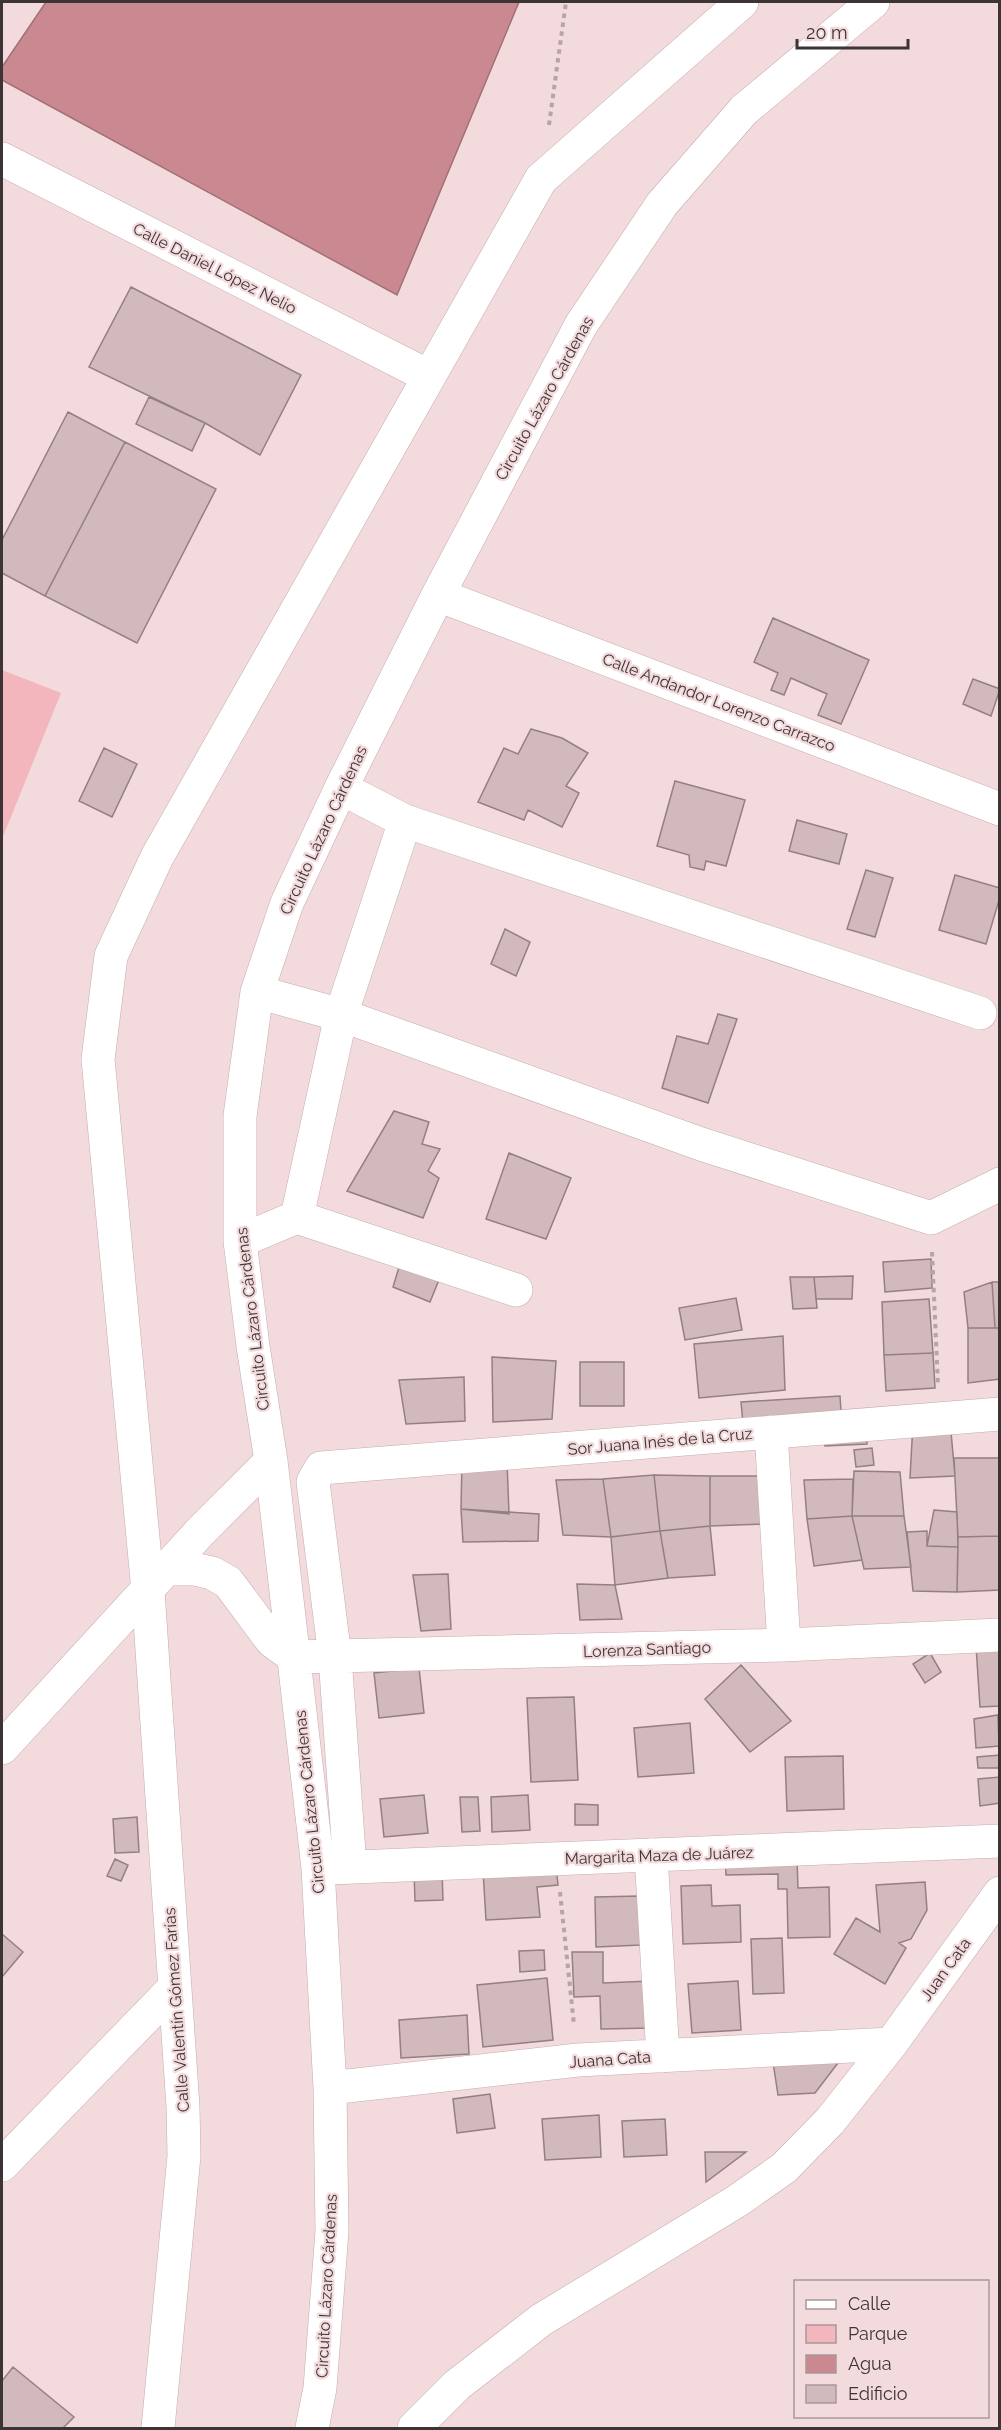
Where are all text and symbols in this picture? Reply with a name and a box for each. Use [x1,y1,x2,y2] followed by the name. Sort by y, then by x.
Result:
[797,12,908,50] scale bar
[806,22,848,43] text: 20 m
[130,219,300,318] street label: Calle Daniel López Nelio
[491,313,598,483] street label: Circuito Lázaro Cárdenas
[600,649,838,756] street label: Calle Andandor Lorenzo Carrazco
[276,742,371,918] street label: Circuito Lázaro Cárdenas
[232,1226,273,1412] street label: Circuito Lázaro Cárdenas
[567,1424,753,1459] street label: Sor Juana Inés de la Cruz
[583,1638,711,1661] street label: Lorenza Santiago
[290,1709,329,1895] street label: Circuito Lázaro Cárdenas
[564,1843,754,1868] street label: Margarita Maza de Juárez
[160,1907,193,2113] street label: Calle Valentín Gómez Farías
[916,1934,975,2004] street label: Juan Cata
[569,2047,651,2072] street label: Juana Cata
[312,2193,341,2379] street label: Circuito Lázaro Cárdenas
[794,2280,989,2418] legend
[848,2293,891,2314] text: Calle
[848,2323,908,2344] text: Parque
[848,2353,892,2374] text: Agua
[848,2383,908,2404] text: Edificio

